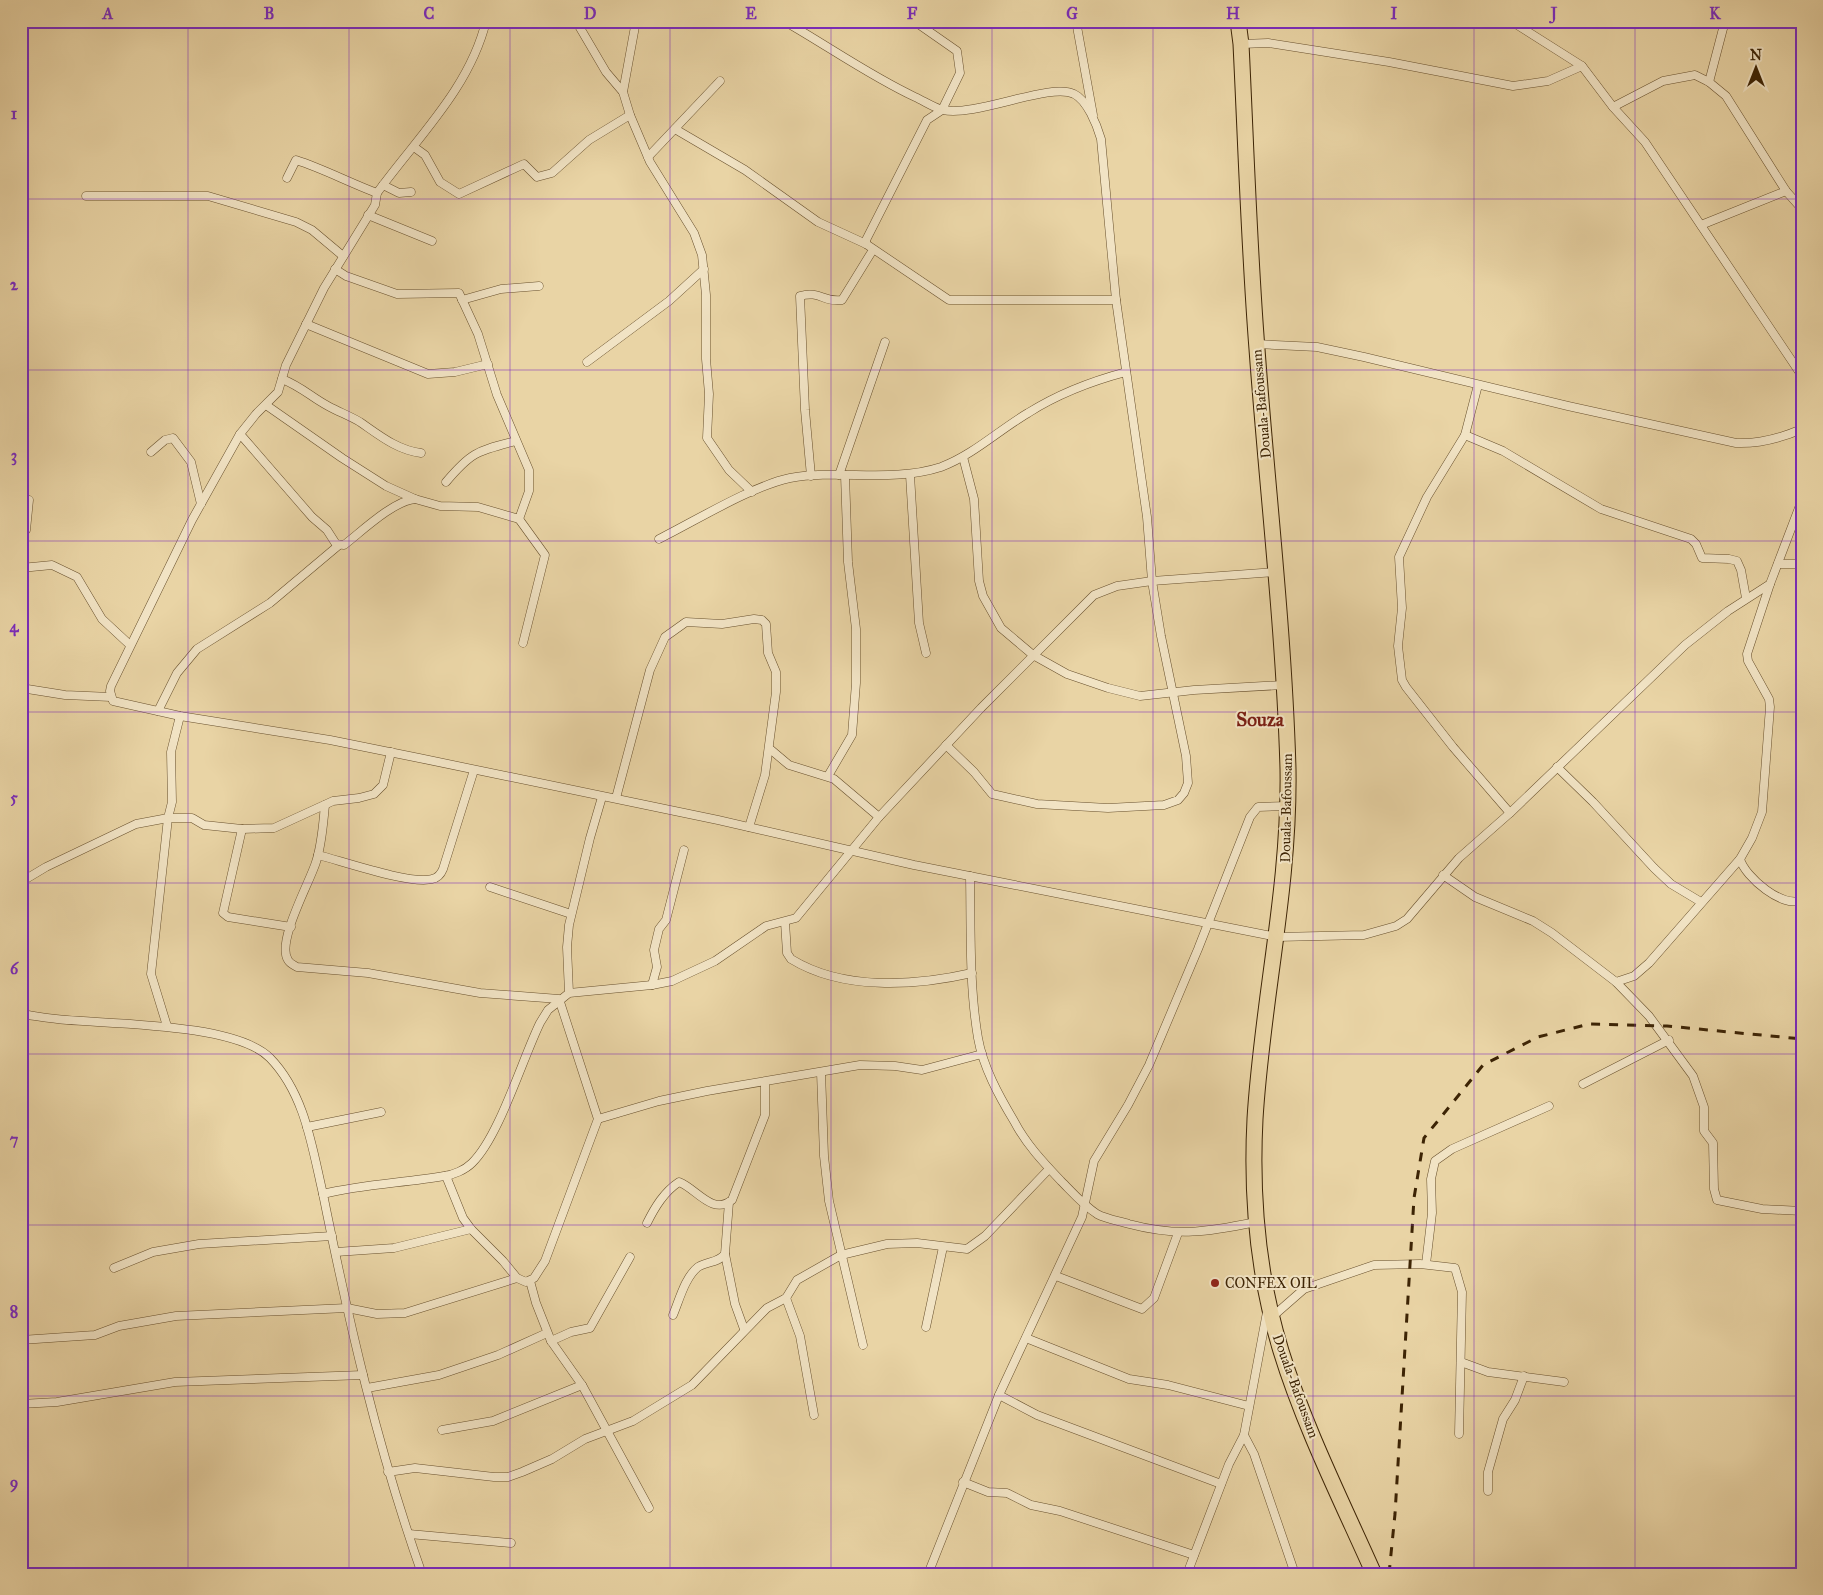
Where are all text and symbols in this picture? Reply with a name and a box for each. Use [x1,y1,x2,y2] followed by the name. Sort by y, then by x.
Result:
[102,4,114,23] text: A
[264,4,274,23] text: B
[424,4,435,23] text: C
[584,4,597,23] text: D
[745,4,757,23] text: E
[907,4,918,23] text: F
[1066,4,1078,23] text: G
[1226,4,1240,23] text: H
[1391,4,1398,23] text: I
[1549,4,1558,24] text: J
[1709,4,1721,23] text: K
[1730,42,1780,92] north arrow
[1750,47,1762,64] text: N
[11,104,18,123] text: 1
[10,275,19,294] text: 2
[1248,349,1275,459] street label: Douala-Bafoussam
[11,446,17,466] text: 3
[10,617,20,637] text: 4
[1236,708,1285,731] district label: Souza
[1277,753,1296,863] street label: Douala-Bafoussam
[10,788,18,807] text: 5
[10,959,19,978] text: 6
[10,1130,19,1149] text: 7
[1225,1275,1317,1292] place label: CONFEX OIL
[1209,1277,1221,1289] marker: CONFEX OIL
[10,1302,18,1321] text: 8
[1269,1332,1322,1441] street label: Douala-Bafoussam
[10,1473,18,1493] text: 9

